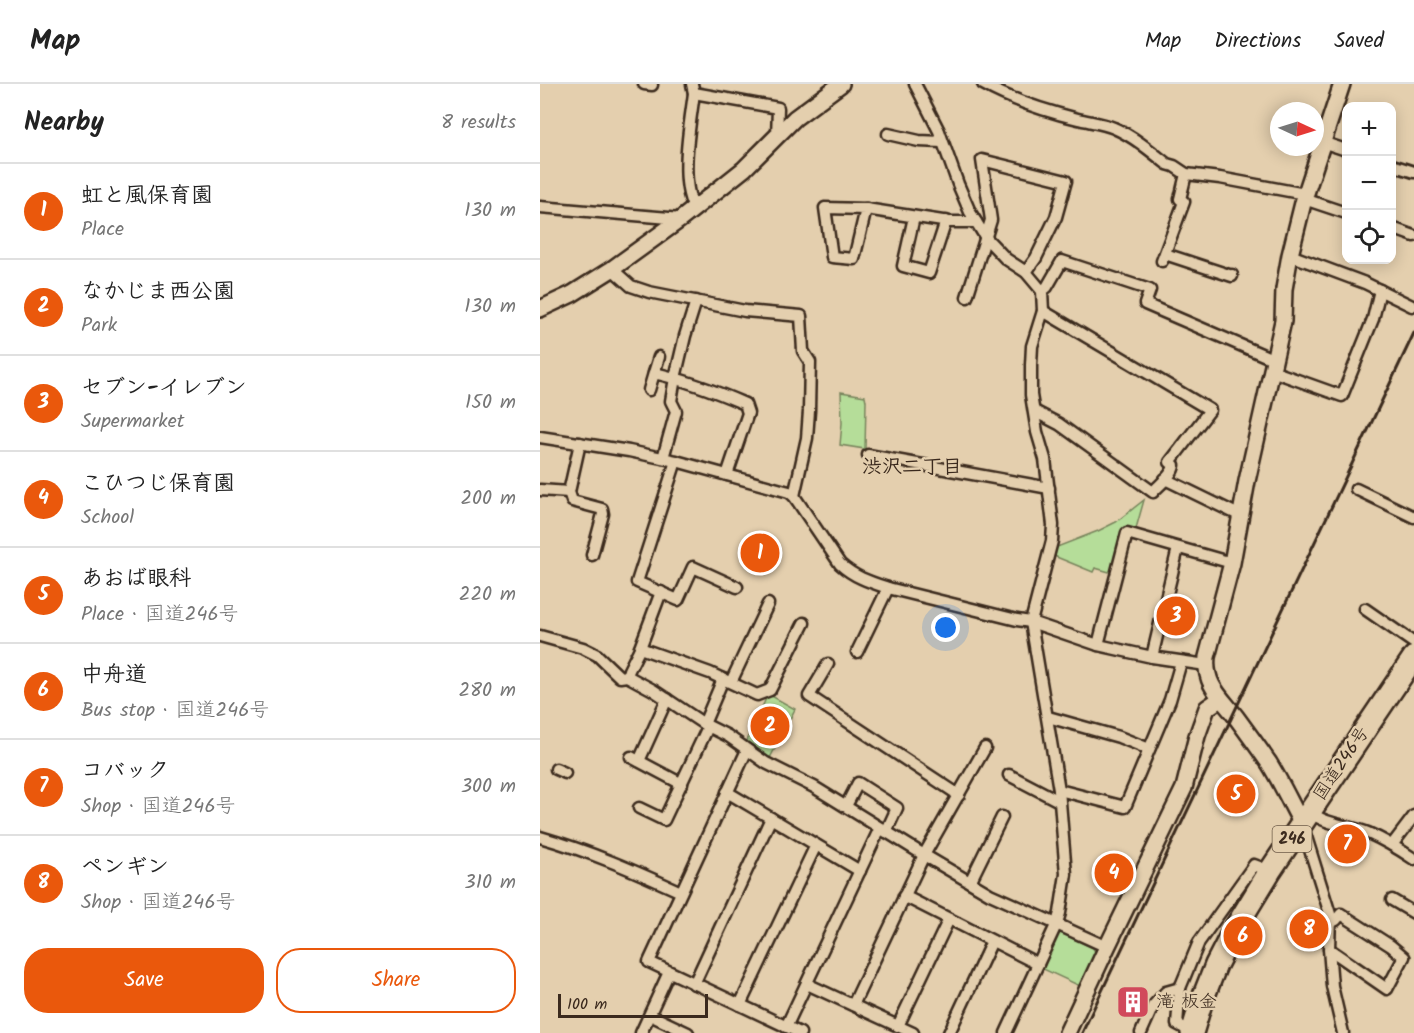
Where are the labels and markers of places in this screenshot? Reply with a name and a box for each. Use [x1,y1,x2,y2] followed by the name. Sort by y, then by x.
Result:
[740,530,780,576] pin: 1
[1156,594,1196,638] pin: 3
[750,704,790,748] pin: 2
[1216,772,1256,816] pin: 5
[1328,822,1366,867] pin: 7
[1094,850,1134,896] pin: 4
[1290,906,1328,952] pin: 8
[1224,914,1262,958] pin: 6
[1115,984,1151,1020] building icon: 滝 板金
[1156,988,1217,1017] place label: 滝 板金

